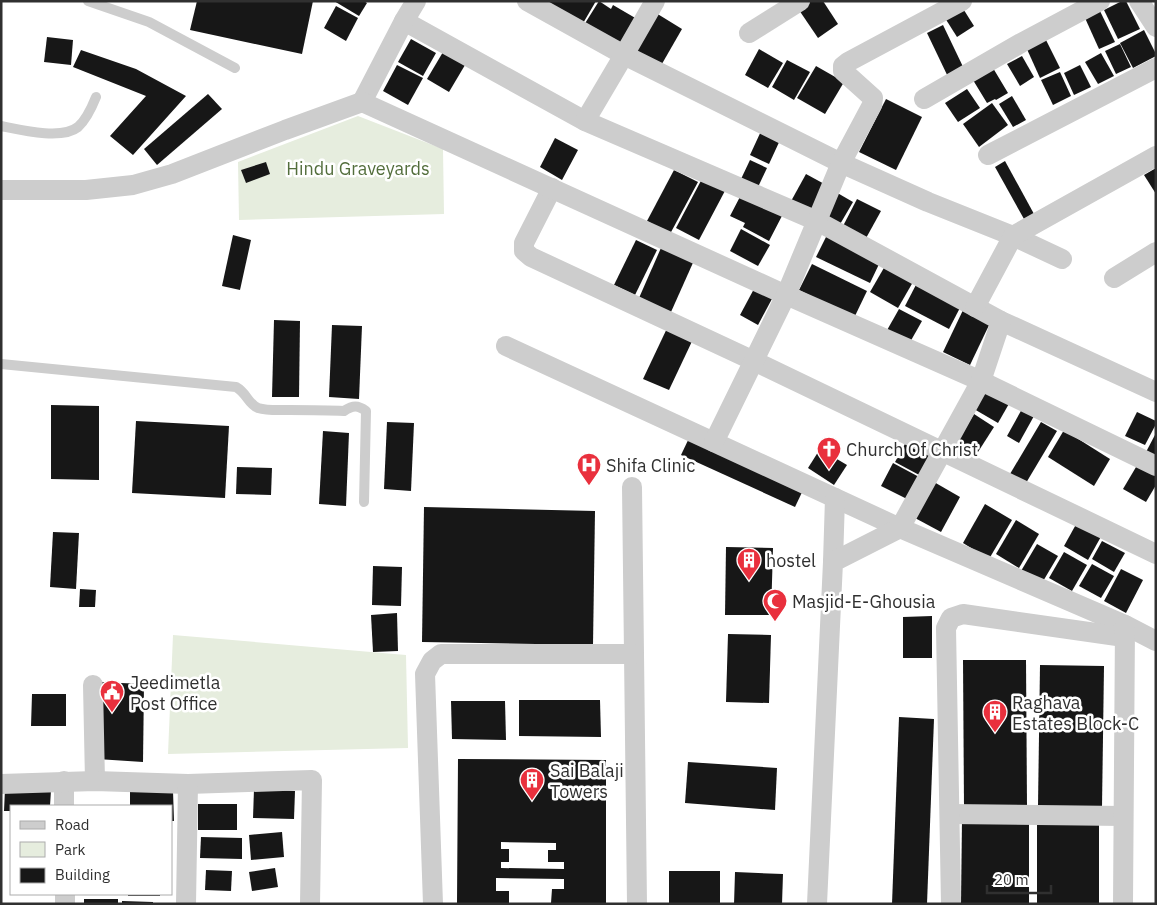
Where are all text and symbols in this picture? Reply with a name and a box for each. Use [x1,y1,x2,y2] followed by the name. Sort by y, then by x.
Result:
[286,157,430,180] park label: Hindu Graveyards
[816,436,842,470] church icon: Church Of Christ
[846,438,978,461] place label: Church Of Christ
[576,452,602,486] hospital icon: Shifa Clinic
[606,454,695,477] place label: Shifa Clinic
[736,547,762,581] building icon: hostel
[766,549,816,572] place label: hostel
[762,588,788,622] mosque icon: Masjid-E-Ghousia
[792,590,936,613] place label: Masjid-E-Ghousia
[130,671,221,715] place label: Jeedimetla Post Office
[99,679,125,713] public building icon: Jeedimetla Post Office
[1012,691,1139,735] place label: Raghava Estates Block-C
[982,699,1008,733] building icon: Raghava Estates Block-C
[550,759,624,803] place label: Sai Balaji Towers
[519,767,545,801] building icon: Sai Balaji Towers
[10,805,172,895] legend
[55,815,90,834] text: Road
[55,840,85,859] text: Park
[987,862,1051,894] scale bar
[55,865,110,884] text: Building
[994,870,1029,889] text: 20 m

